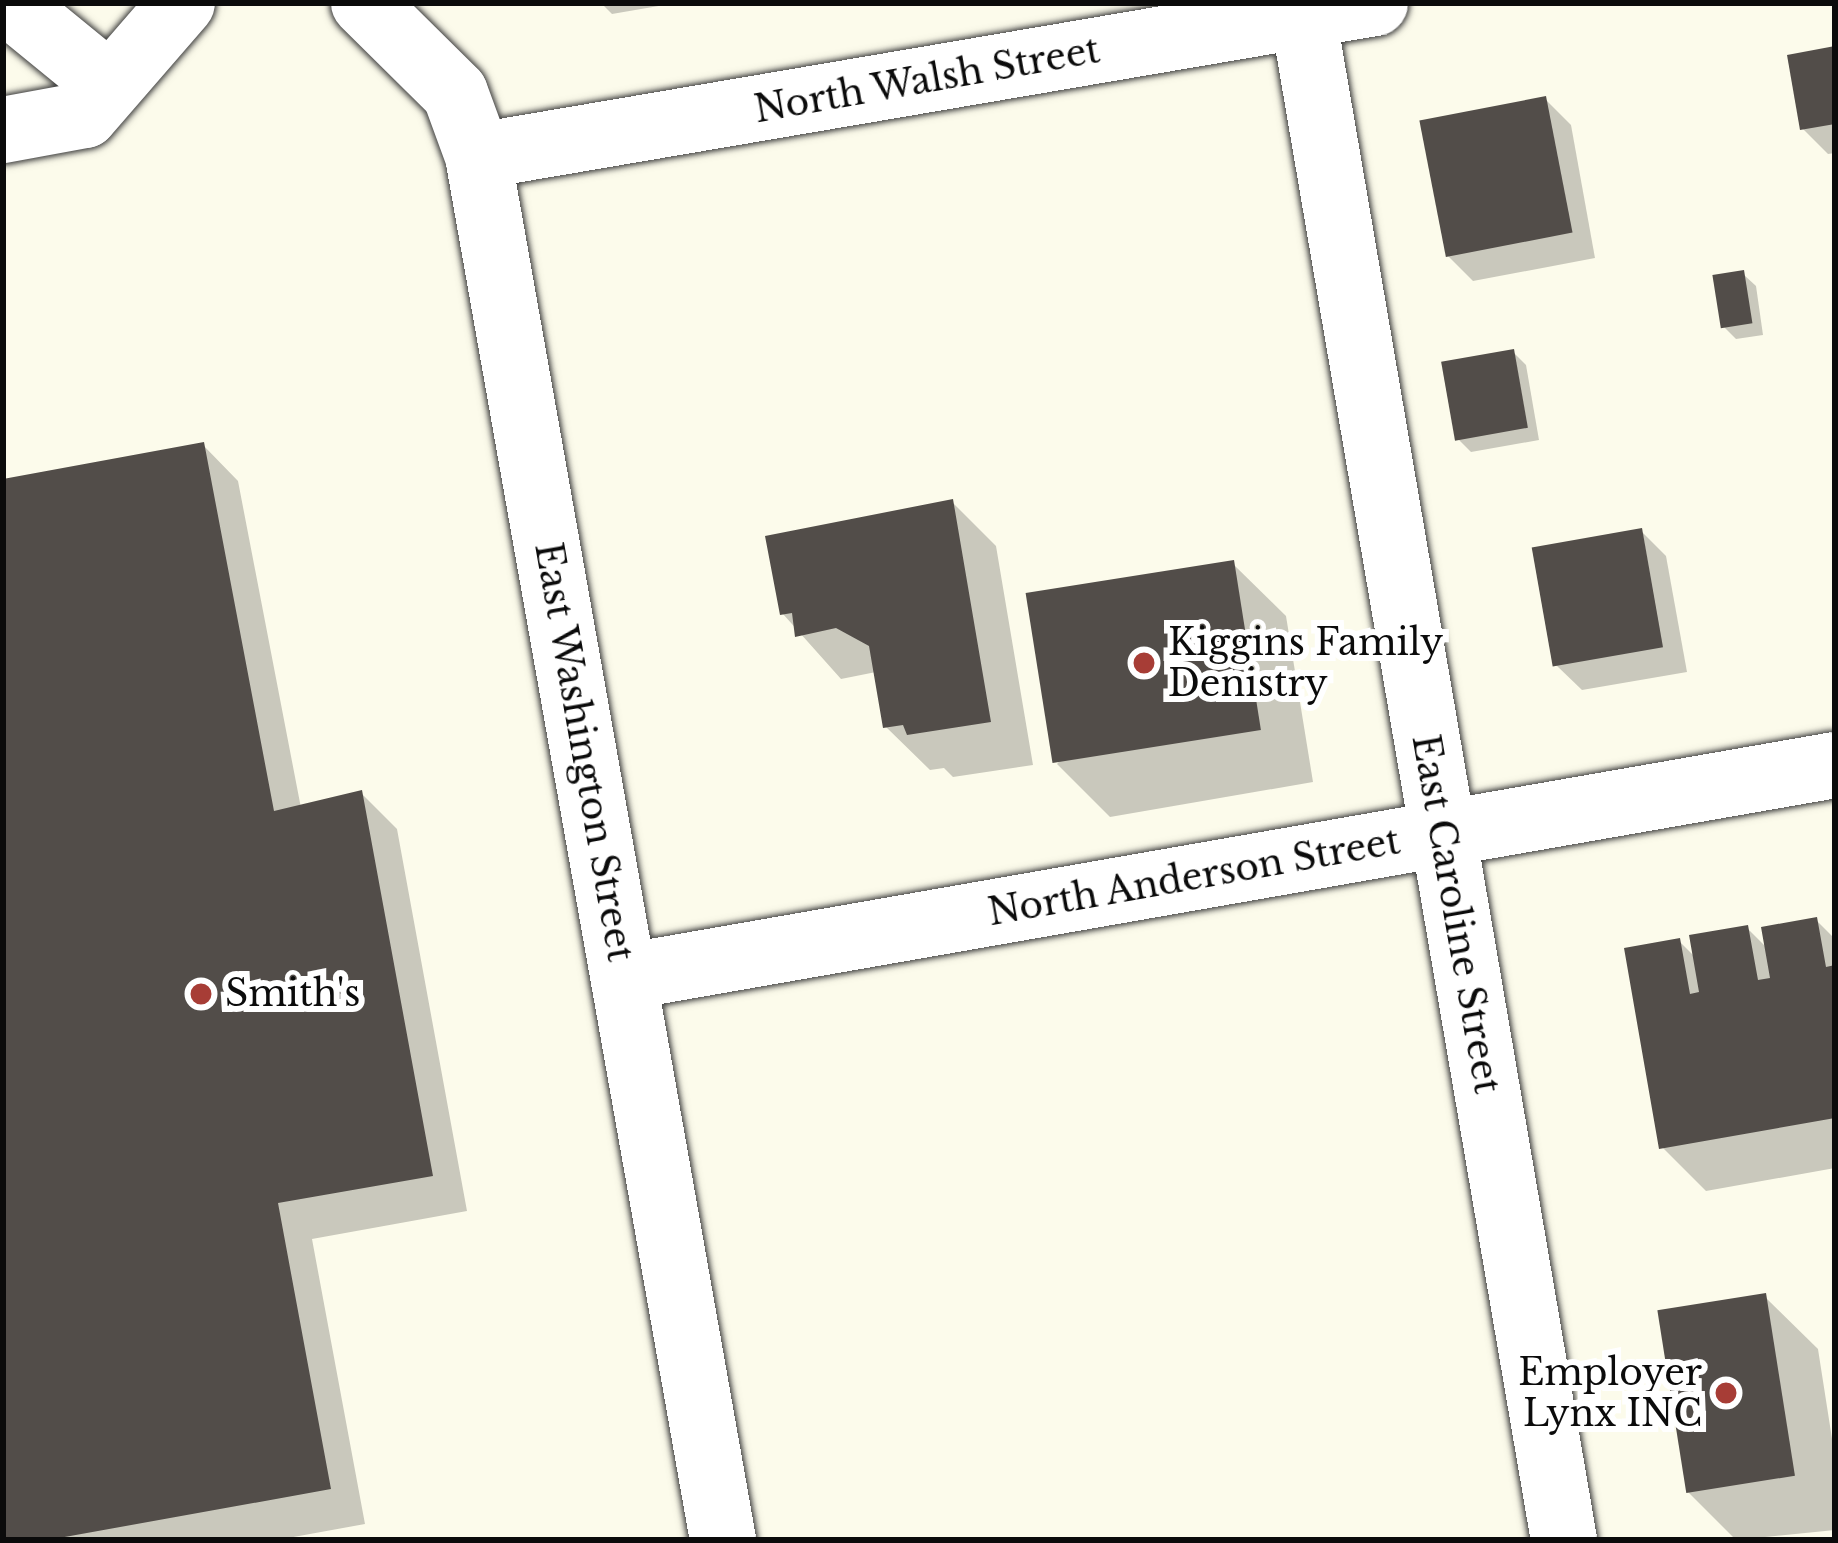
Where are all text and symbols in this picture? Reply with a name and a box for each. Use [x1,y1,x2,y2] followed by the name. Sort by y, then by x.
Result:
[750,28,1104,132] street label: North Walsh Street
[526,539,642,965] street label: East Washington Street
[1168,620,1443,705] place label: Kiggins Family Denistry
[1131,650,1157,676] marker: Kiggins Family Denistry
[1403,731,1509,1097] street label: East Caroline Street
[984,819,1404,935] street label: North Anderson Street
[225,972,360,1016] place label: Smith's
[188,981,214,1007] marker: Smith's
[1518,1350,1702,1435] place label: Employer Lynx INC
[1713,1380,1739,1406] marker: Employer Lynx INC

